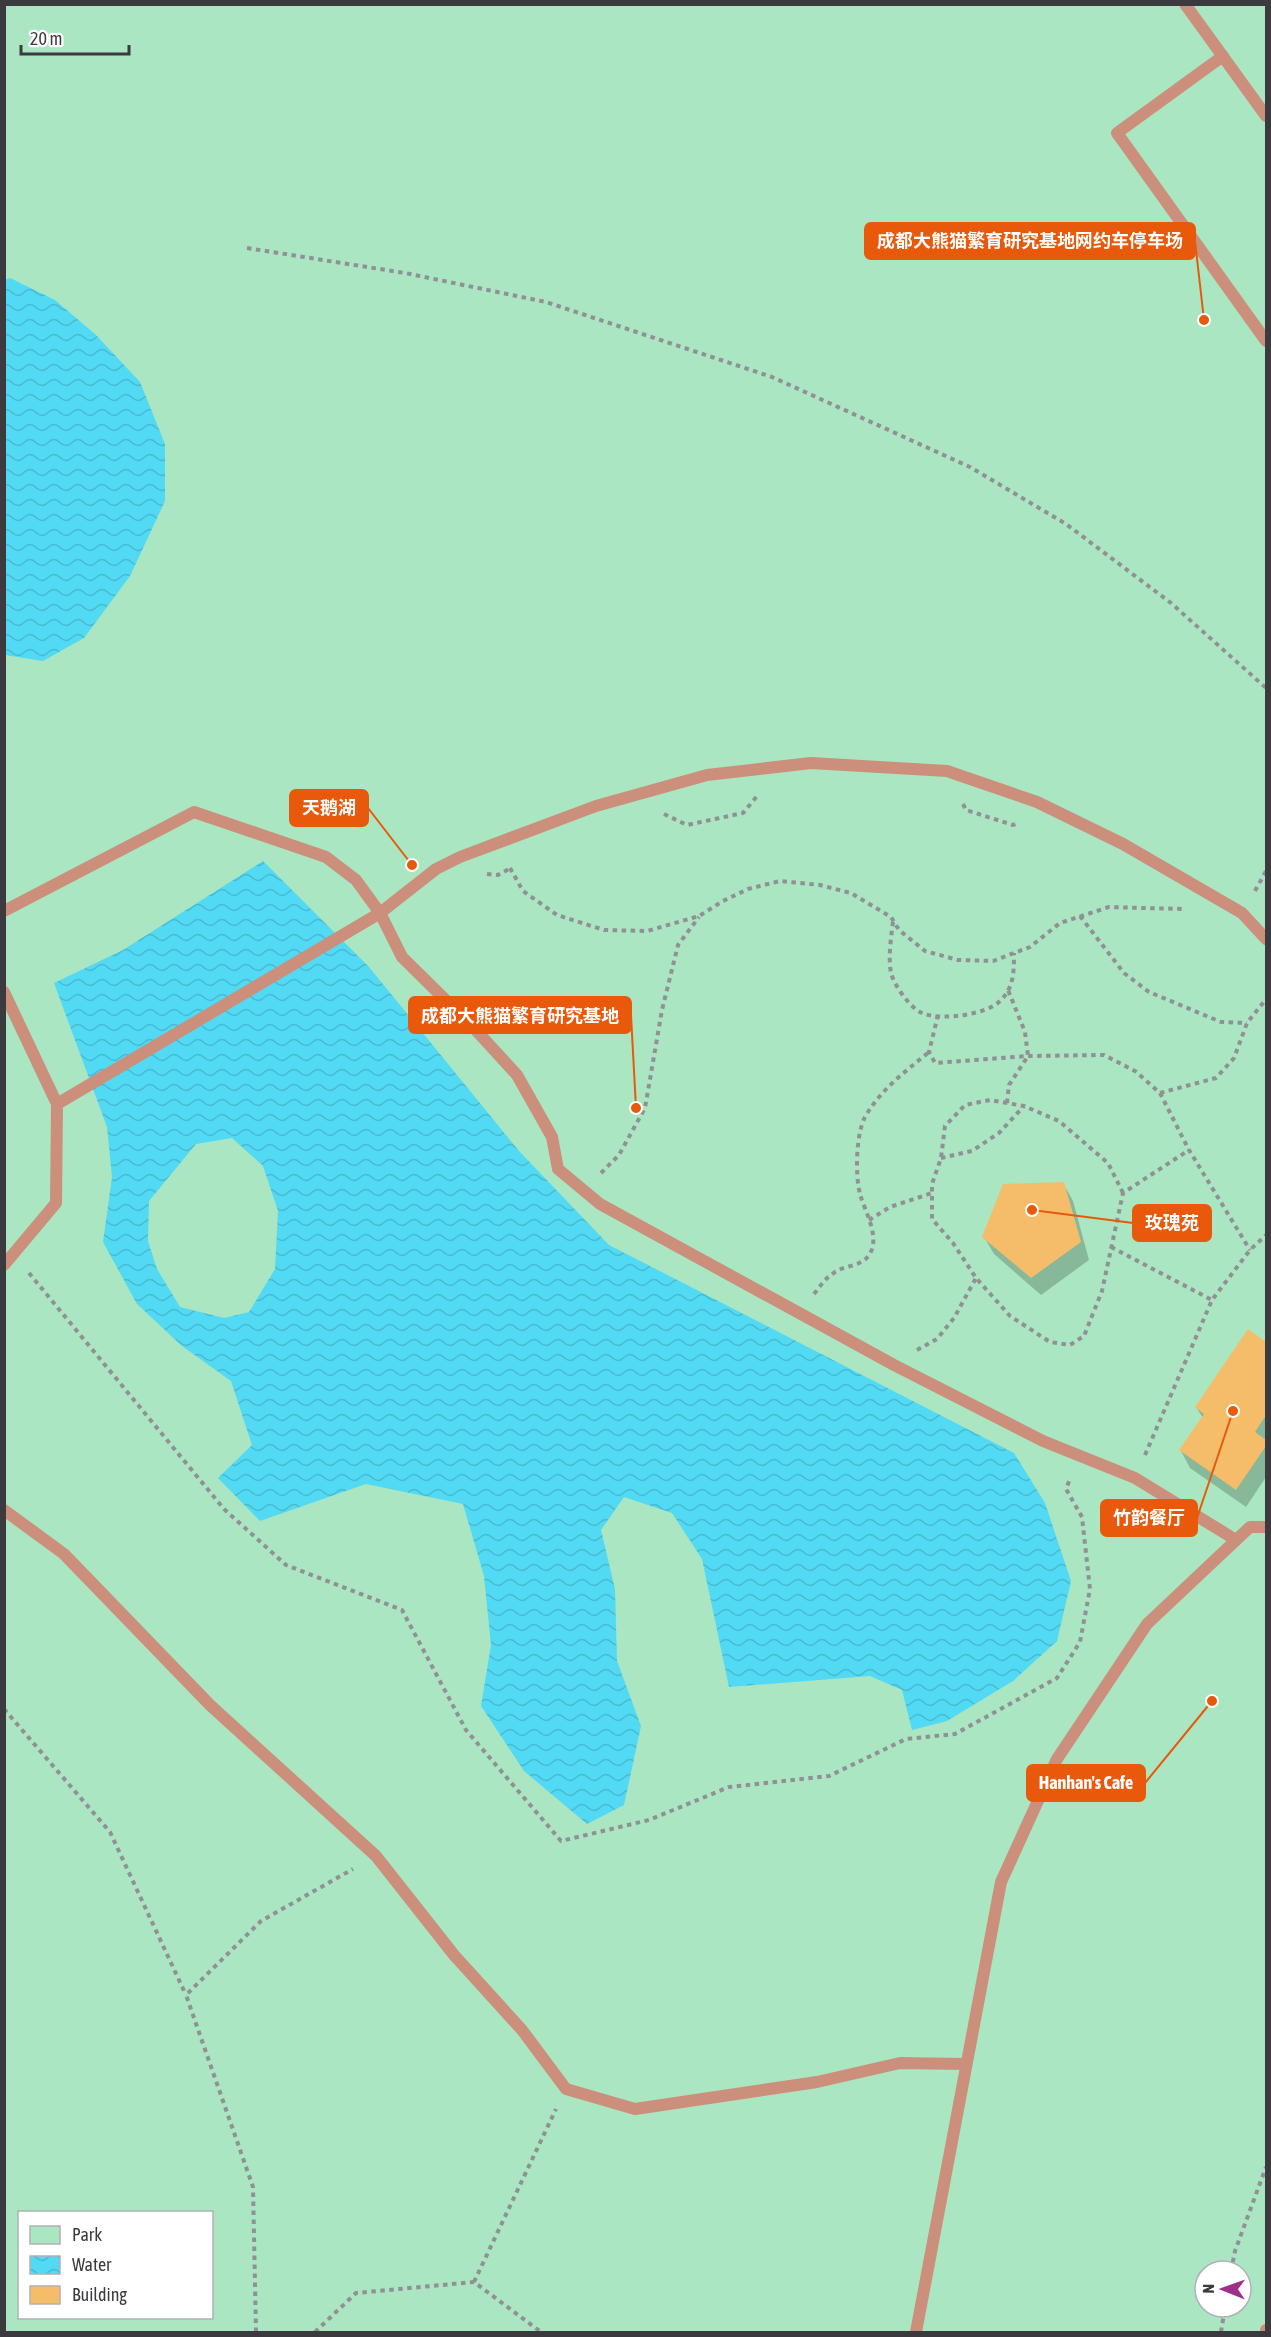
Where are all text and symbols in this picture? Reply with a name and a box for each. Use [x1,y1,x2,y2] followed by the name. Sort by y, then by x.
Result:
[21,18,129,56] scale bar
[30,28,62,49] text: 20 m
[865,223,1195,259] callout: 成都大熊猫繁育研究基地网约车停车场
[877,230,1183,251] text: 成都大熊猫繁育研究基地网约车停车场
[290,790,368,826] callout: 天鹅湖
[302,797,356,818] text: 天鹅湖
[409,997,631,1033] callout: 成都大熊猫繁育研究基地
[421,1005,619,1026] text: 成都大熊猫繁育研究基地
[1133,1205,1211,1241] callout: 玫瑰苑
[1145,1212,1199,1233] text: 玫瑰苑
[1101,1500,1197,1536] callout: 竹韵餐厅
[1113,1507,1185,1528] text: 竹韵餐厅
[1027,1765,1145,1801] callout: Hanhan's Cafe
[1039,1772,1133,1793] text: Hanhan's Cafe
[18,2211,213,2319] legend
[72,2224,102,2245] text: Park
[72,2254,112,2275] text: Water
[1193,2259,1253,2319] north arrow
[72,2284,127,2305] text: Building
[1199,2284,1217,2294] text: N

